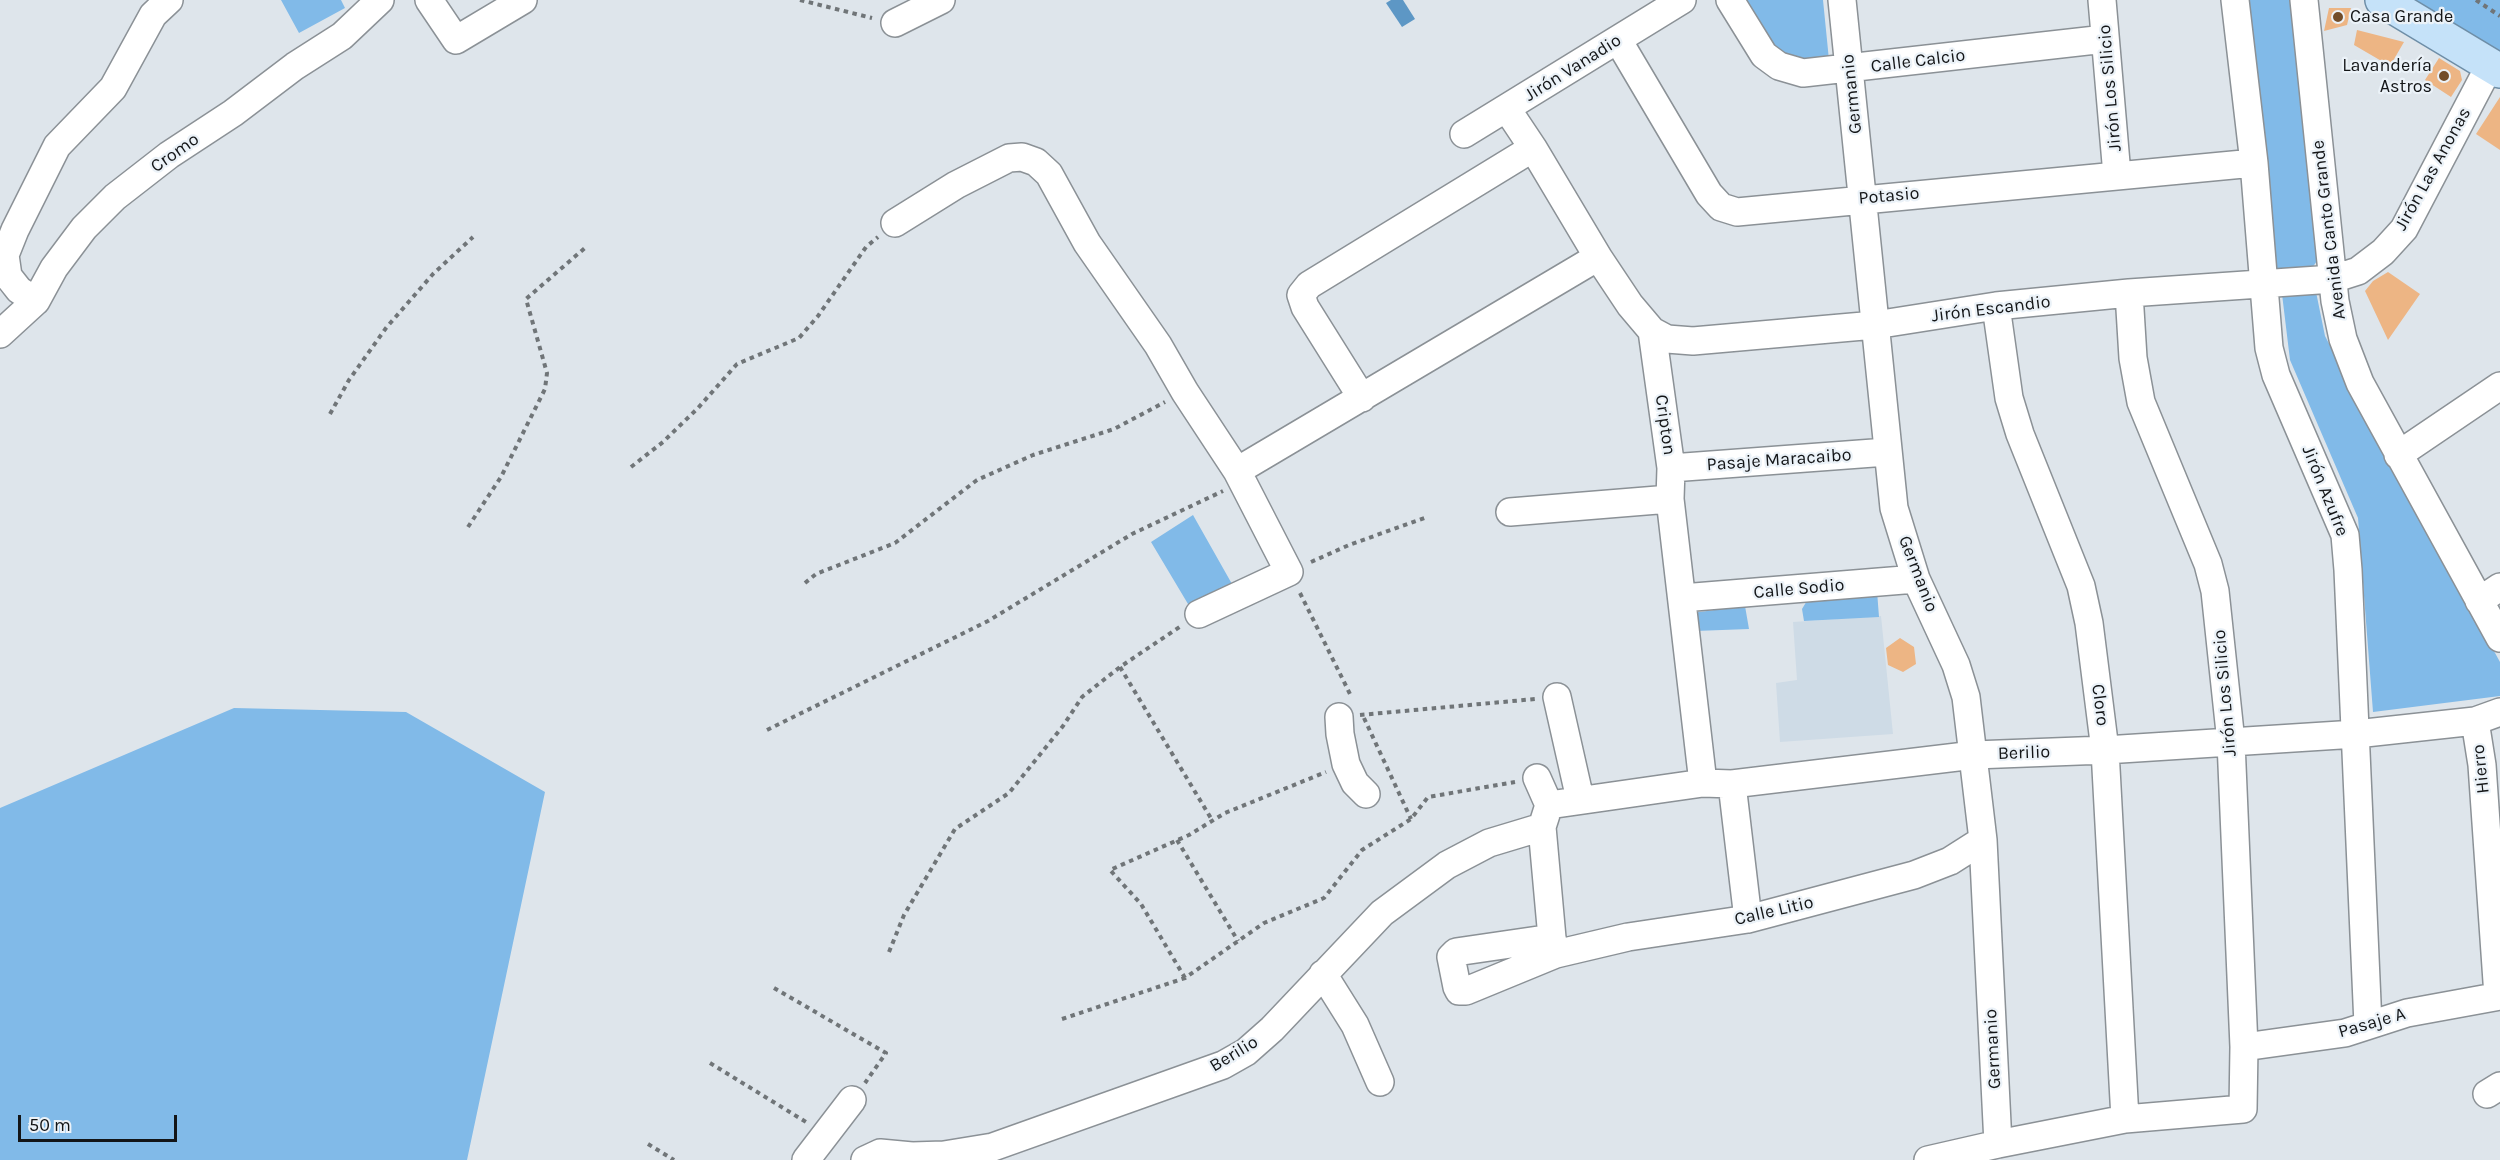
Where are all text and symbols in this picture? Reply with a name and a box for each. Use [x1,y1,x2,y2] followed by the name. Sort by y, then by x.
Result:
[2350,6,2453,28] place label: Casa Grande
[2331,10,2345,24] marker: Casa Grande
[2094,24,2126,152] street label: Jirón Los Silicio
[1521,30,1625,106] street label: Jirón Vanadio
[1870,44,1966,78] street label: Calle Calcio
[1837,53,1867,135] street label: Germanio
[2342,55,2432,98] place label: Lavandería Astros
[2437,69,2451,83] marker: Lavandería Astros
[2390,104,2476,234] street label: Jirón Las Anonas
[147,129,203,177] street label: Cromo
[2307,139,2351,321] street label: Avenida Canto Grande
[1858,183,1920,209] street label: Potasio
[1930,291,2052,327] street label: Jirón Escandio
[1650,393,1680,457] street label: Cripton
[2297,443,2353,539] street label: Jirón Azufre
[1706,444,1852,476] street label: Pasaje Maracaibo
[1894,533,1942,615] street label: Germanio
[1753,574,1845,604] street label: Calle Sodio
[2209,629,2241,757] street label: Jirón Los Silicio
[2087,683,2113,727] street label: Cloro
[1997,741,2051,765] street label: Berilio
[2468,743,2494,795] street label: Hierro
[1732,891,1816,931] street label: Calle Litio
[2336,1003,2408,1043] street label: Pasaje A
[1980,1008,2006,1090] street label: Germanio
[1206,1031,1262,1077] street label: Berilio
[21,1103,180,1141] scale bar
[29,1114,71,1136] text: 50 m

